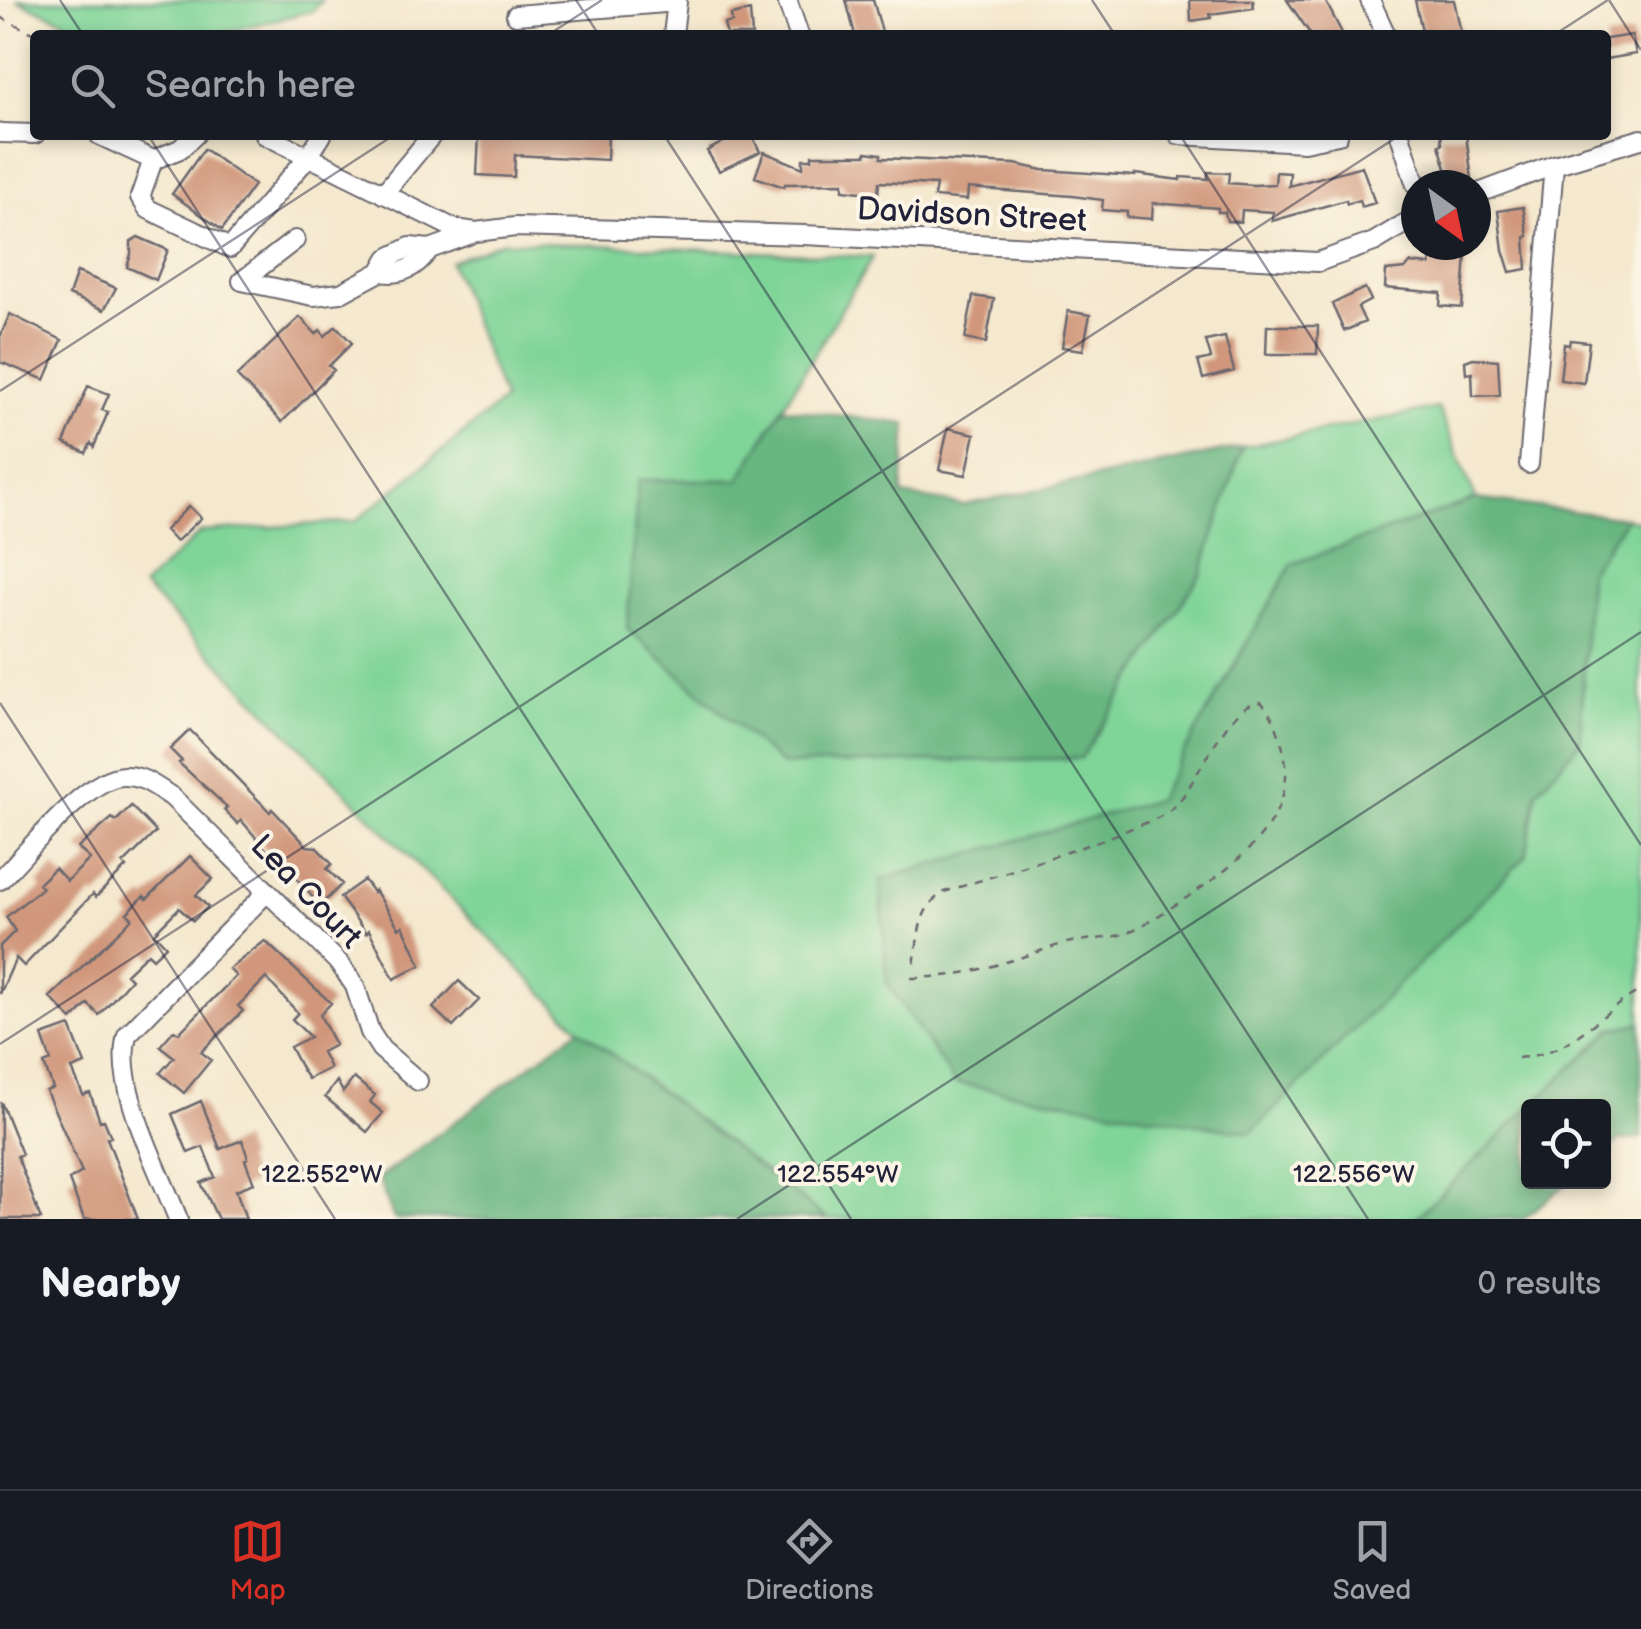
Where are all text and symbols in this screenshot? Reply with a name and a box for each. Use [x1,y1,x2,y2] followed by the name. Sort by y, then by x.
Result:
[30,30,1611,140] search box
[65,58,120,113] icon: search
[145,63,356,108] text: Search here
[1401,170,1491,260] north arrow
[856,190,1088,241] street label: Davidson Street
[242,827,370,957] street label: Lea Court
[1521,1099,1611,1189] map controls
[1521,1099,1611,1189] button: locate
[262,1159,383,1190] text: 122.552°W
[777,1159,899,1190] text: 122.554°W
[1293,1159,1415,1190] text: 122.556°W
[40,1259,180,1310] text: Nearby
[1478,1265,1601,1304] text: 0 results
[230,1514,286,1607] tab: Map
[745,1514,874,1607] tab: Directions
[1333,1514,1411,1607] tab: Saved

